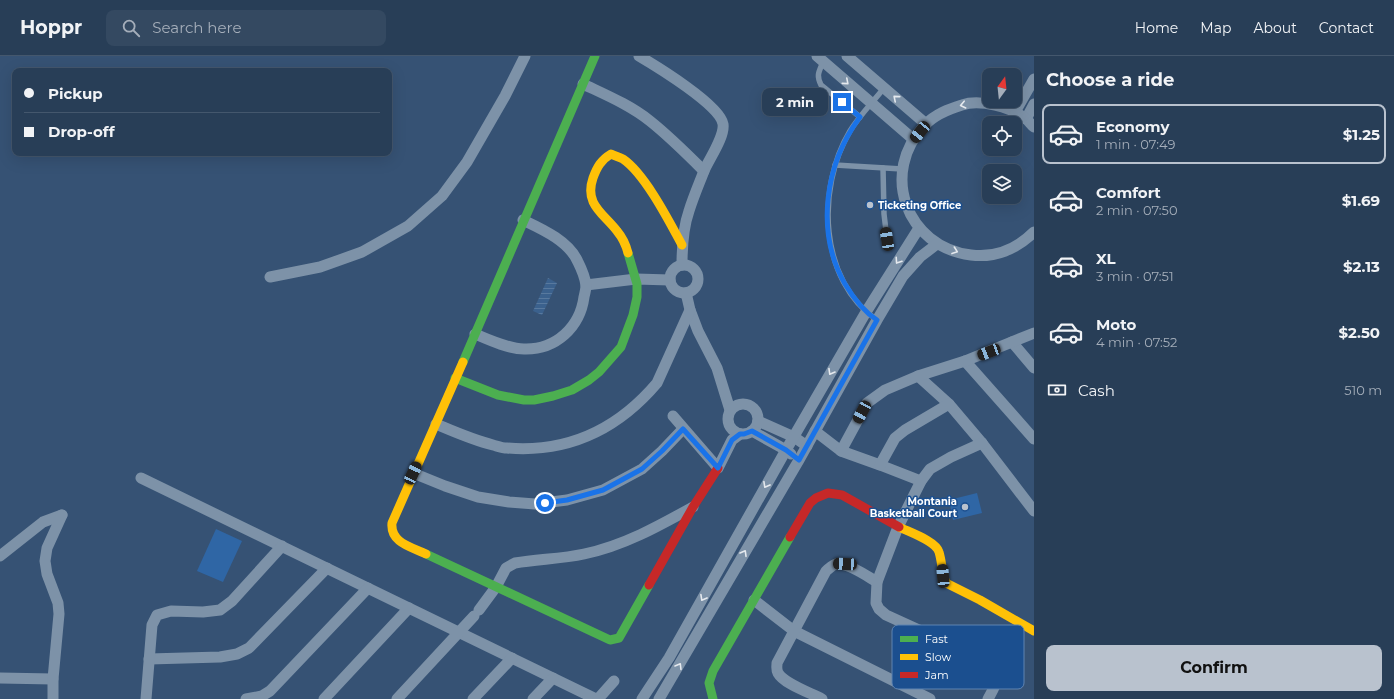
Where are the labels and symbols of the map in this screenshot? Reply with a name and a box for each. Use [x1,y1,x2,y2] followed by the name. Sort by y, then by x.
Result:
[982,68,1022,108] north arrow
[842,77,849,84] one-way arrow
[762,88,828,116] callout: 2 min
[833,93,851,111] route end
[893,96,901,103] one-way arrow
[960,101,966,109] one-way arrow
[908,119,932,145] car
[878,199,961,212] place label: Ticketing Office
[865,200,875,210] marker: Ticketing Office
[879,226,895,252] car
[951,247,958,255] one-way arrow
[895,257,903,264] one-way arrow
[976,342,1002,362] car
[829,368,836,375] one-way arrow
[851,399,873,425] car
[402,460,424,486] car
[763,481,771,488] one-way arrow
[536,494,554,512] route start
[870,495,958,520] place label: Montania Basketball Court
[960,502,970,512] marker: Montania Basketball Court
[740,550,747,558] one-way arrow
[833,557,857,571] car
[936,564,950,588] car
[700,594,707,601] one-way arrow
[892,625,1024,689] legend
[925,632,949,646] text: Fast
[925,650,951,664] text: Slow
[674,663,681,670] one-way arrow
[924,668,949,682] text: Jam

